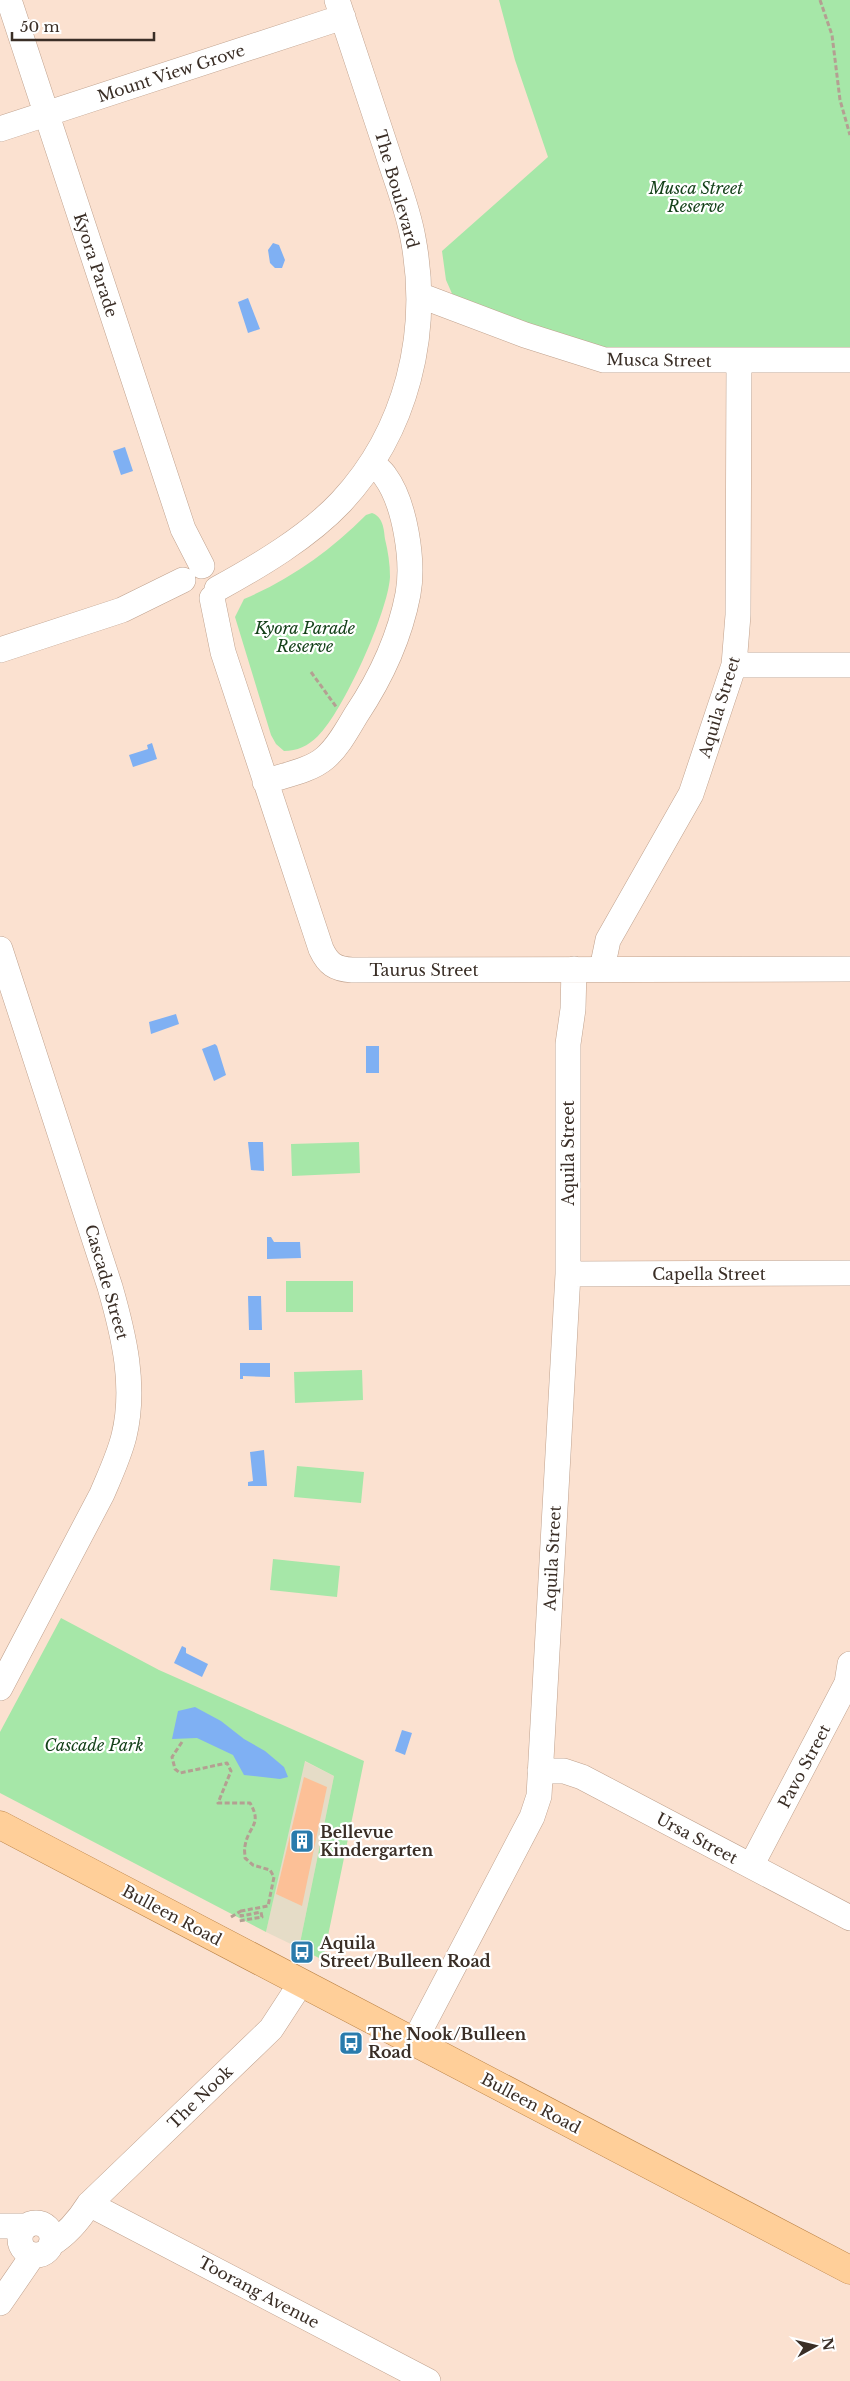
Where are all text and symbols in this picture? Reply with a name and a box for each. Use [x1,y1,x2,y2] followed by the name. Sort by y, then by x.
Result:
[12,10,155,42] scale bar
[20,17,60,36] text: 50 m
[95,40,247,106] street label: Mount View Grove
[371,128,423,251] street label: The Boulevard
[648,178,743,216] park label: Musca Street Reserve
[70,210,122,320] street label: Kyora Parade
[606,349,712,371] street label: Musca Street
[254,618,356,656] park label: Kyora Parade Reserve
[694,654,744,761] street label: Aquila Street
[369,960,479,980] street label: Taurus Street
[558,1100,578,1207] street label: Aquila Street
[81,1222,133,1342] street label: Cascade Street
[652,1264,766,1284] street label: Capella Street
[539,1505,565,1612] street label: Aquila Street
[774,1721,834,1811] street label: Pavo Street
[44,1735,144,1755] park label: Cascade Park
[653,1808,741,1868] street label: Ursa Street
[320,1822,433,1860] place label: Bellevue Kindergarten
[289,1828,315,1854] building icon: Bellevue Kindergarten
[119,1880,225,1950] street label: Bulleen Road
[319,1933,491,1971] place label: Aquila Street/Bulleen Road
[289,1939,315,1965] bus stop icon: Aquila Street/Bulleen Road
[368,2024,527,2062] place label: The Nook/Bulleen Road
[338,2030,364,2056] bus stop icon: The Nook/Bulleen Road
[163,2061,237,2133] street label: The Nook
[478,2068,584,2138] street label: Bulleen Road
[195,2252,323,2332] street label: Toorang Avenue
[790,2321,840,2371] north arrow
[818,2336,838,2352] text: N

